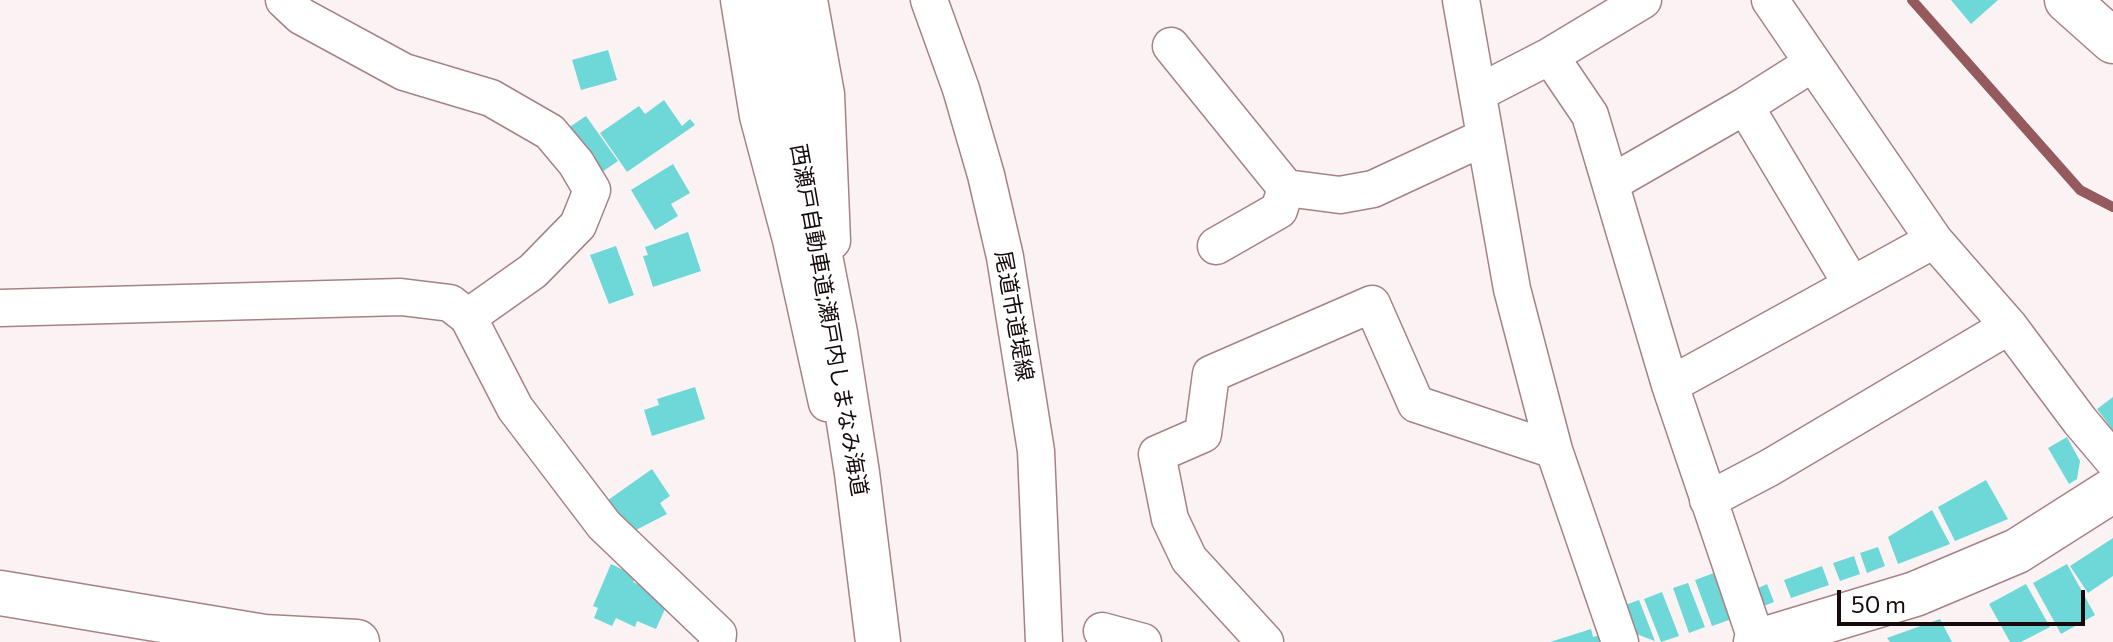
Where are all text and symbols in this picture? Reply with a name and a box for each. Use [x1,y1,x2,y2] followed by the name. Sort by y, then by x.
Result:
[785,142,873,498] street label: 西瀬戸自動車道;瀬戸内しまなみ海道
[990,249,1038,383] street label: 尾道市道堤線
[1841,574,2089,624] scale bar
[1851,589,1906,618] text: 50 m

